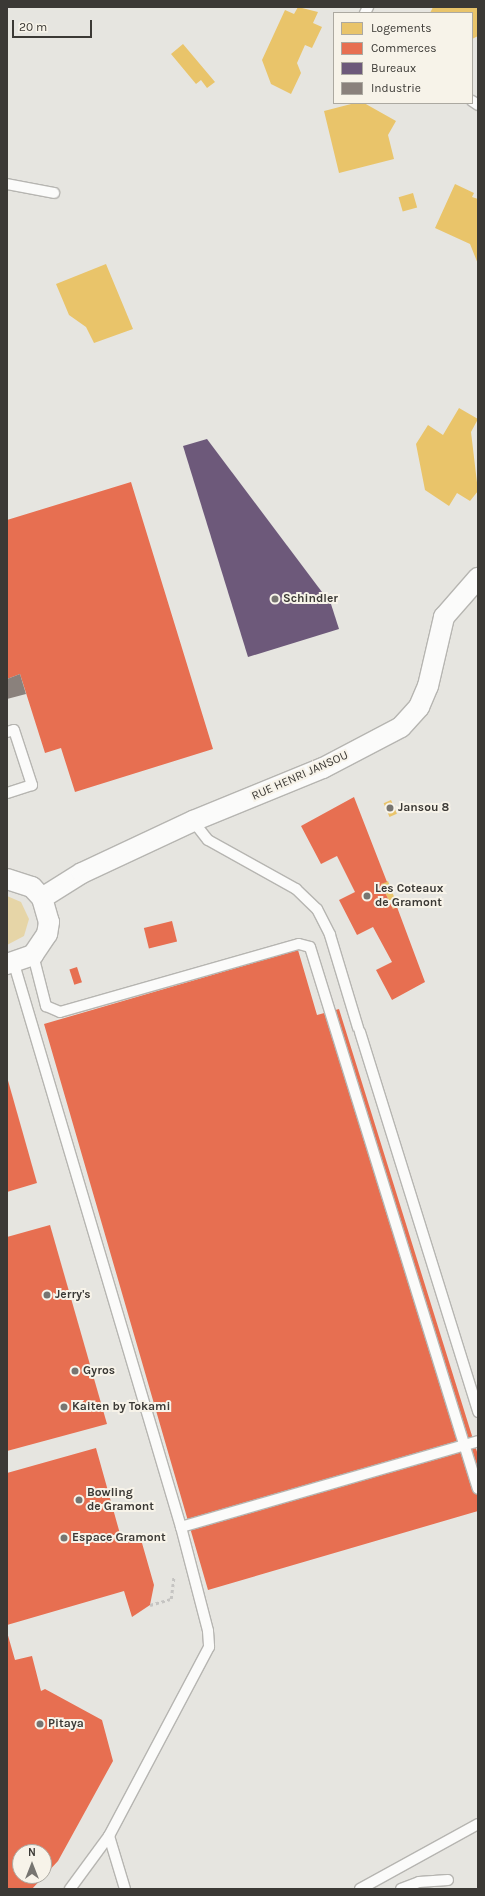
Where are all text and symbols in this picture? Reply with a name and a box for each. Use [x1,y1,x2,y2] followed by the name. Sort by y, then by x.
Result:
[14,12,94,38] scale bar
[333,12,473,104] legend
[19,20,47,34] text: 20 m
[371,21,432,35] text: Logements
[371,41,437,55] text: Commerces
[371,61,416,75] text: Bureaux
[371,81,421,95] text: Industrie
[283,592,338,606] place label: Schindler
[270,594,280,604] marker: Schindler
[250,748,350,804] street label: RUE HENRI JANSOU
[398,801,449,815] place label: Jansou 8
[385,803,395,813] marker: Jansou 8
[375,882,443,910] place label: Les Coteaux de Gramont
[362,891,372,901] marker: Les Coteaux de Gramont
[55,1288,91,1302] place label: Jerry's
[42,1290,52,1300] marker: Jerry's
[83,1364,115,1378] place label: Gyros
[70,1366,80,1376] marker: Gyros
[72,1400,170,1414] place label: Kaiten by Tokami
[59,1402,69,1412] marker: Kaiten by Tokami
[87,1486,154,1514] place label: Bowling de Gramont
[74,1495,84,1505] marker: Bowling de Gramont
[72,1531,166,1545] place label: Espace Gramont
[59,1533,69,1543] marker: Espace Gramont
[48,1717,84,1731] place label: Pitaya
[35,1719,45,1729] marker: Pitaya
[12,1844,52,1884] north arrow
[28,1846,36,1859] text: N

